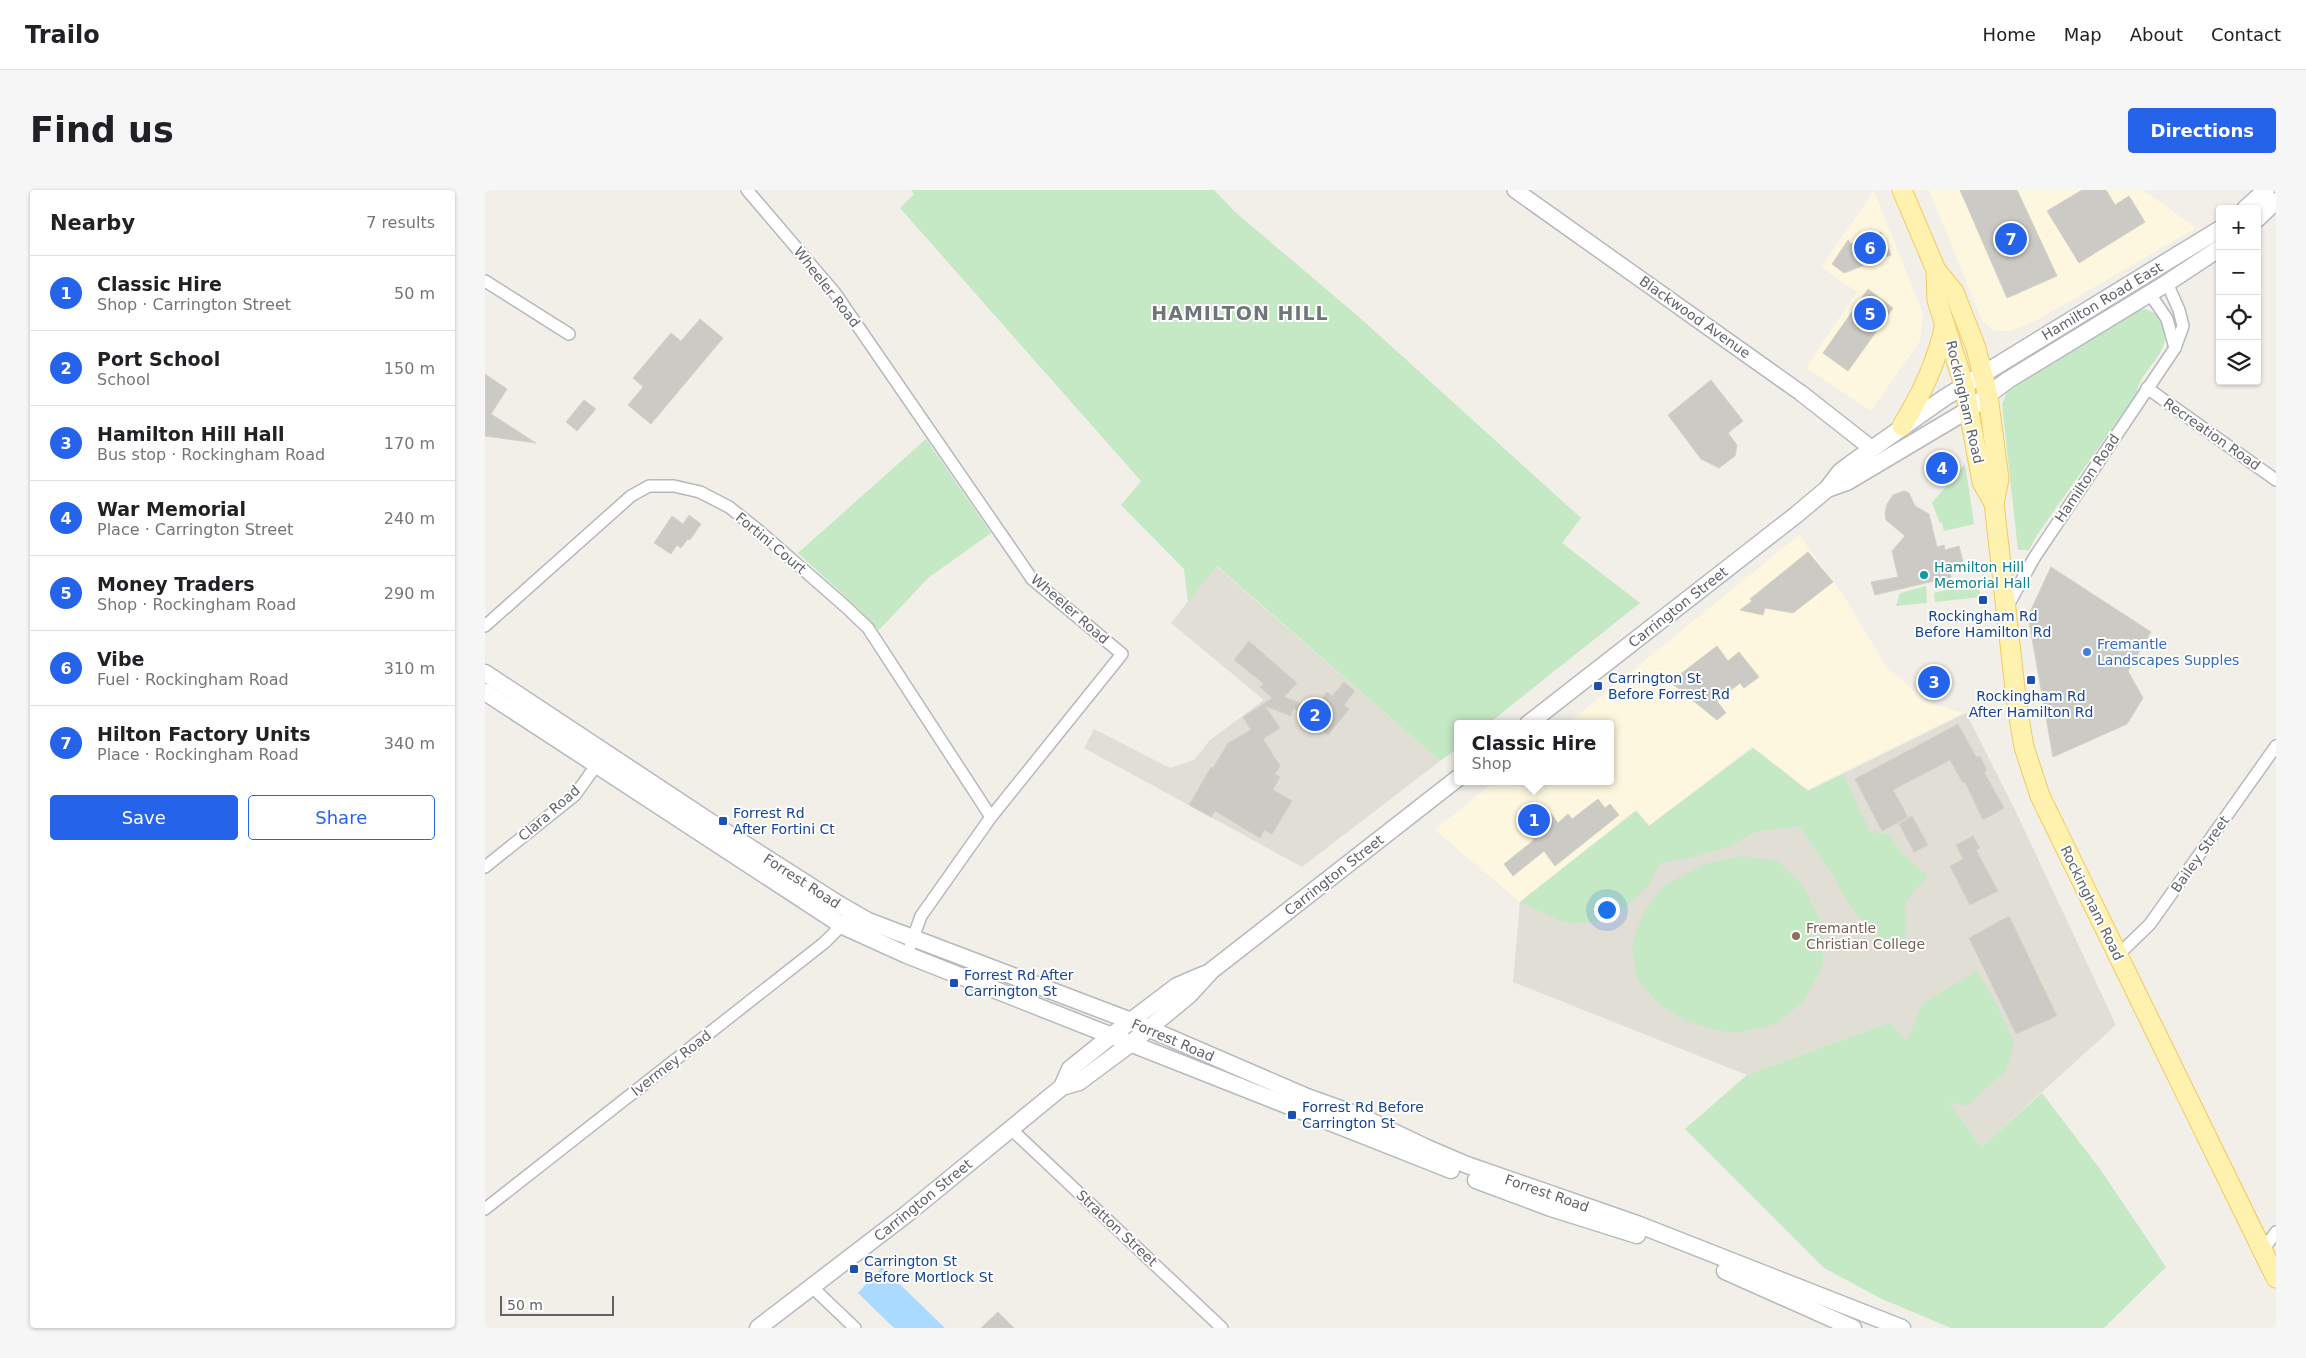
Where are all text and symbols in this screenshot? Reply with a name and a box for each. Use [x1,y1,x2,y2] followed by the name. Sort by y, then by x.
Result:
[25,21,100,49] text: Trailo
[1983,24,2036,45] text: Home
[2064,24,2102,45] text: Map
[2130,24,2183,45] text: About
[2211,24,2281,45] text: Contact
[2128,108,2276,153] button: Directions
[30,110,174,150] text: Find us
[2216,205,2261,385] map controls
[2216,205,2261,250] button: +
[50,211,135,235] text: Nearby
[366,213,435,232] text: 7 results
[1995,220,2027,258] pin: 7
[1854,229,1886,267] pin: 6
[791,244,863,330] street label: Wheeler Road
[2216,250,2261,295] button: −
[2039,258,2166,343] street label: Hamilton Road East
[97,273,222,295] text: Classic Hire
[1636,273,1754,361] street label: Blackwood Avenue
[60,284,72,303] text: 1
[394,284,435,303] text: 50 m
[97,295,291,314] text: Shop · Carrington Street
[1854,295,1886,333] pin: 5
[2216,295,2261,340] button: locate
[1151,302,1329,324] district label: HAMILTON HILL
[1943,339,1987,465] street label: Rockingham Road
[2216,340,2261,385] button: layers
[97,348,220,370] text: Port School
[60,359,72,378] text: 2
[384,359,435,378] text: 150 m
[97,370,150,389] text: School
[2161,395,2263,473] street label: Recreation Road
[97,423,285,445] text: Hamilton Hill Hall
[2052,431,2122,525] street label: Hamilton Road
[60,434,72,453] text: 3
[384,434,435,453] text: 170 m
[97,445,325,464] text: Bus stop · Rockingham Road
[1926,449,1958,487] pin: 4
[97,498,246,520] text: War Memorial
[60,509,72,528] text: 4
[384,509,435,528] text: 240 m
[733,509,810,577] street label: Fortini Court
[97,520,293,539] text: Place · Carrington Street
[1934,559,2030,591] place label: Hamilton Hill Memorial Hall
[1625,563,1731,651] street label: Carrington Street
[1918,569,1930,581] marker: Hamilton Hill Memorial Hall
[1028,571,1112,647] street label: Wheeler Road
[97,573,255,595] text: Money Traders
[60,584,72,603] text: 5
[384,584,435,603] text: 290 m
[1977,594,1989,606] marker: Rockingham Rd Before Hamilton Rd
[97,595,296,614] text: Shop · Rockingham Road
[1915,608,2051,640] place label: Rockingham Rd Before Hamilton Rd
[2097,636,2239,668] place label: Fremantle Landscapes Supples
[2081,646,2093,658] marker: Fremantle Landscapes Supples
[97,648,144,670] text: Vibe
[60,659,72,678] text: 6
[384,659,435,678] text: 310 m
[1918,663,1950,701] pin: 3
[97,670,289,689] text: Fuel · Rockingham Road
[1608,670,1730,702] place label: Carrington St Before Forrest Rd
[2025,674,2037,686] marker: Rockingham Rd After Hamilton Rd
[1592,680,1604,692] marker: Carrington St Before Forrest Rd
[1969,688,2093,720] place label: Rockingham Rd After Hamilton Rd
[1299,696,1331,734] pin: 2
[1454,720,1614,785] popup
[97,723,311,745] text: Hilton Factory Units
[1472,732,1596,754] text: Classic Hire
[60,734,72,753] text: 7
[384,734,435,753] text: 340 m
[97,745,299,764] text: Place · Rockingham Road
[1472,754,1512,773] text: Shop
[515,782,583,844] street label: Clara Road
[50,795,238,840] button: Save
[248,795,435,840] button: Share
[1518,801,1550,839] pin: 1
[733,805,835,837] place label: Forrest Rd After Fortini Ct
[2168,812,2233,895] street label: Bailey Street
[717,815,729,827] marker: Forrest Rd After Fortini Ct
[1281,831,1387,919] street label: Carrington Street
[2057,843,2127,963] street label: Rockingham Road
[761,850,843,912] street label: Forrest Road
[1594,897,1620,923] your location
[1806,920,1925,952] place label: Fremantle Christian College
[1790,930,1802,942] marker: Fremantle Christian College
[964,967,1074,999] place label: Forrest Rd After Carrington St
[948,977,960,989] marker: Forrest Rd After Carrington St
[1129,1015,1217,1065] street label: Forrest Road
[628,1027,714,1099] street label: Ivermey Road
[1302,1099,1424,1131] place label: Forrest Rd Before Carrington St
[1286,1109,1298,1121] marker: Forrest Rd Before Carrington St
[871,1155,976,1244] street label: Carrington Street
[1503,1171,1591,1215] street label: Forrest Road
[1073,1187,1161,1270] street label: Stratton Street
[864,1253,994,1285] place label: Carrington St Before Mortlock St
[848,1263,860,1275] marker: Carrington St Before Mortlock St
[500,1293,614,1316] scale bar
[507,1297,543,1313] text: 50 m

